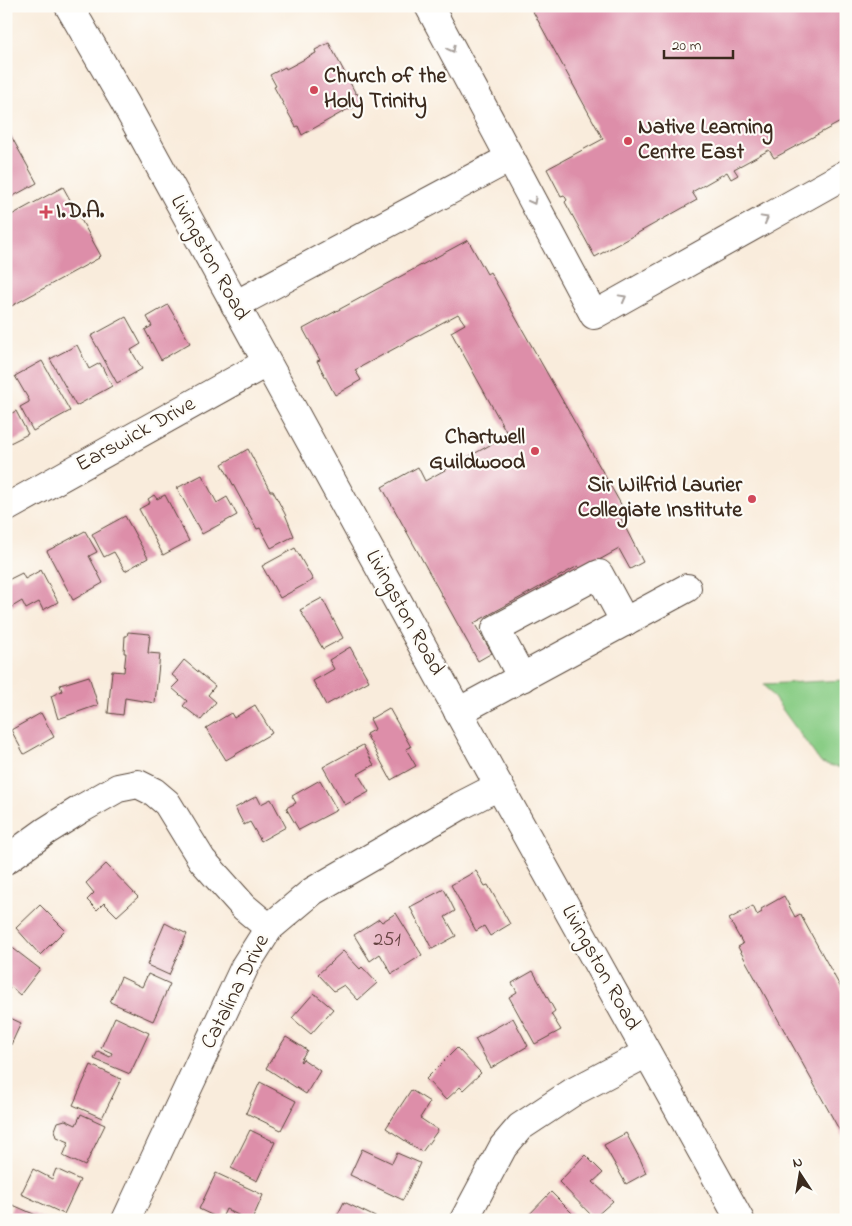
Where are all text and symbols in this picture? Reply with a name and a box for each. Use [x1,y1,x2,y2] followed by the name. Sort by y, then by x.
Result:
[664,28,733,60] scale bar
[672,35,702,57] text: 20 m
[446,44,456,53] one-way arrow
[324,61,448,119] place label: Church of the Holy Trinity
[308,84,320,96] marker: Church of the Holy Trinity
[638,112,773,169] place label: Native Learning Centre East
[622,135,634,147] marker: Native Learning Centre East
[160,189,257,327] street label: Livingston Road
[527,195,537,204] one-way arrow
[56,196,105,228] place label: I.D.A.
[40,206,52,218] marker: I.D.A.
[760,215,769,225] one-way arrow
[618,294,627,304] one-way arrow
[70,389,202,481] street label: Earswick Drive
[429,422,526,479] place label: Chartwell Guildwood
[529,445,541,457] marker: Chartwell Guildwood
[578,470,743,528] place label: Sir Wilfrid Laurier Collegiate Institute
[746,493,758,505] marker: Sir Wilfrid Laurier Collegiate Institute
[355,544,452,682] street label: Livingston Road
[551,899,648,1037] street label: Livingston Road
[373,926,401,955] house number: 251
[193,929,279,1055] street label: Catalina Drive
[774,1148,824,1198] north arrow
[791,1151,804,1174] text: N

